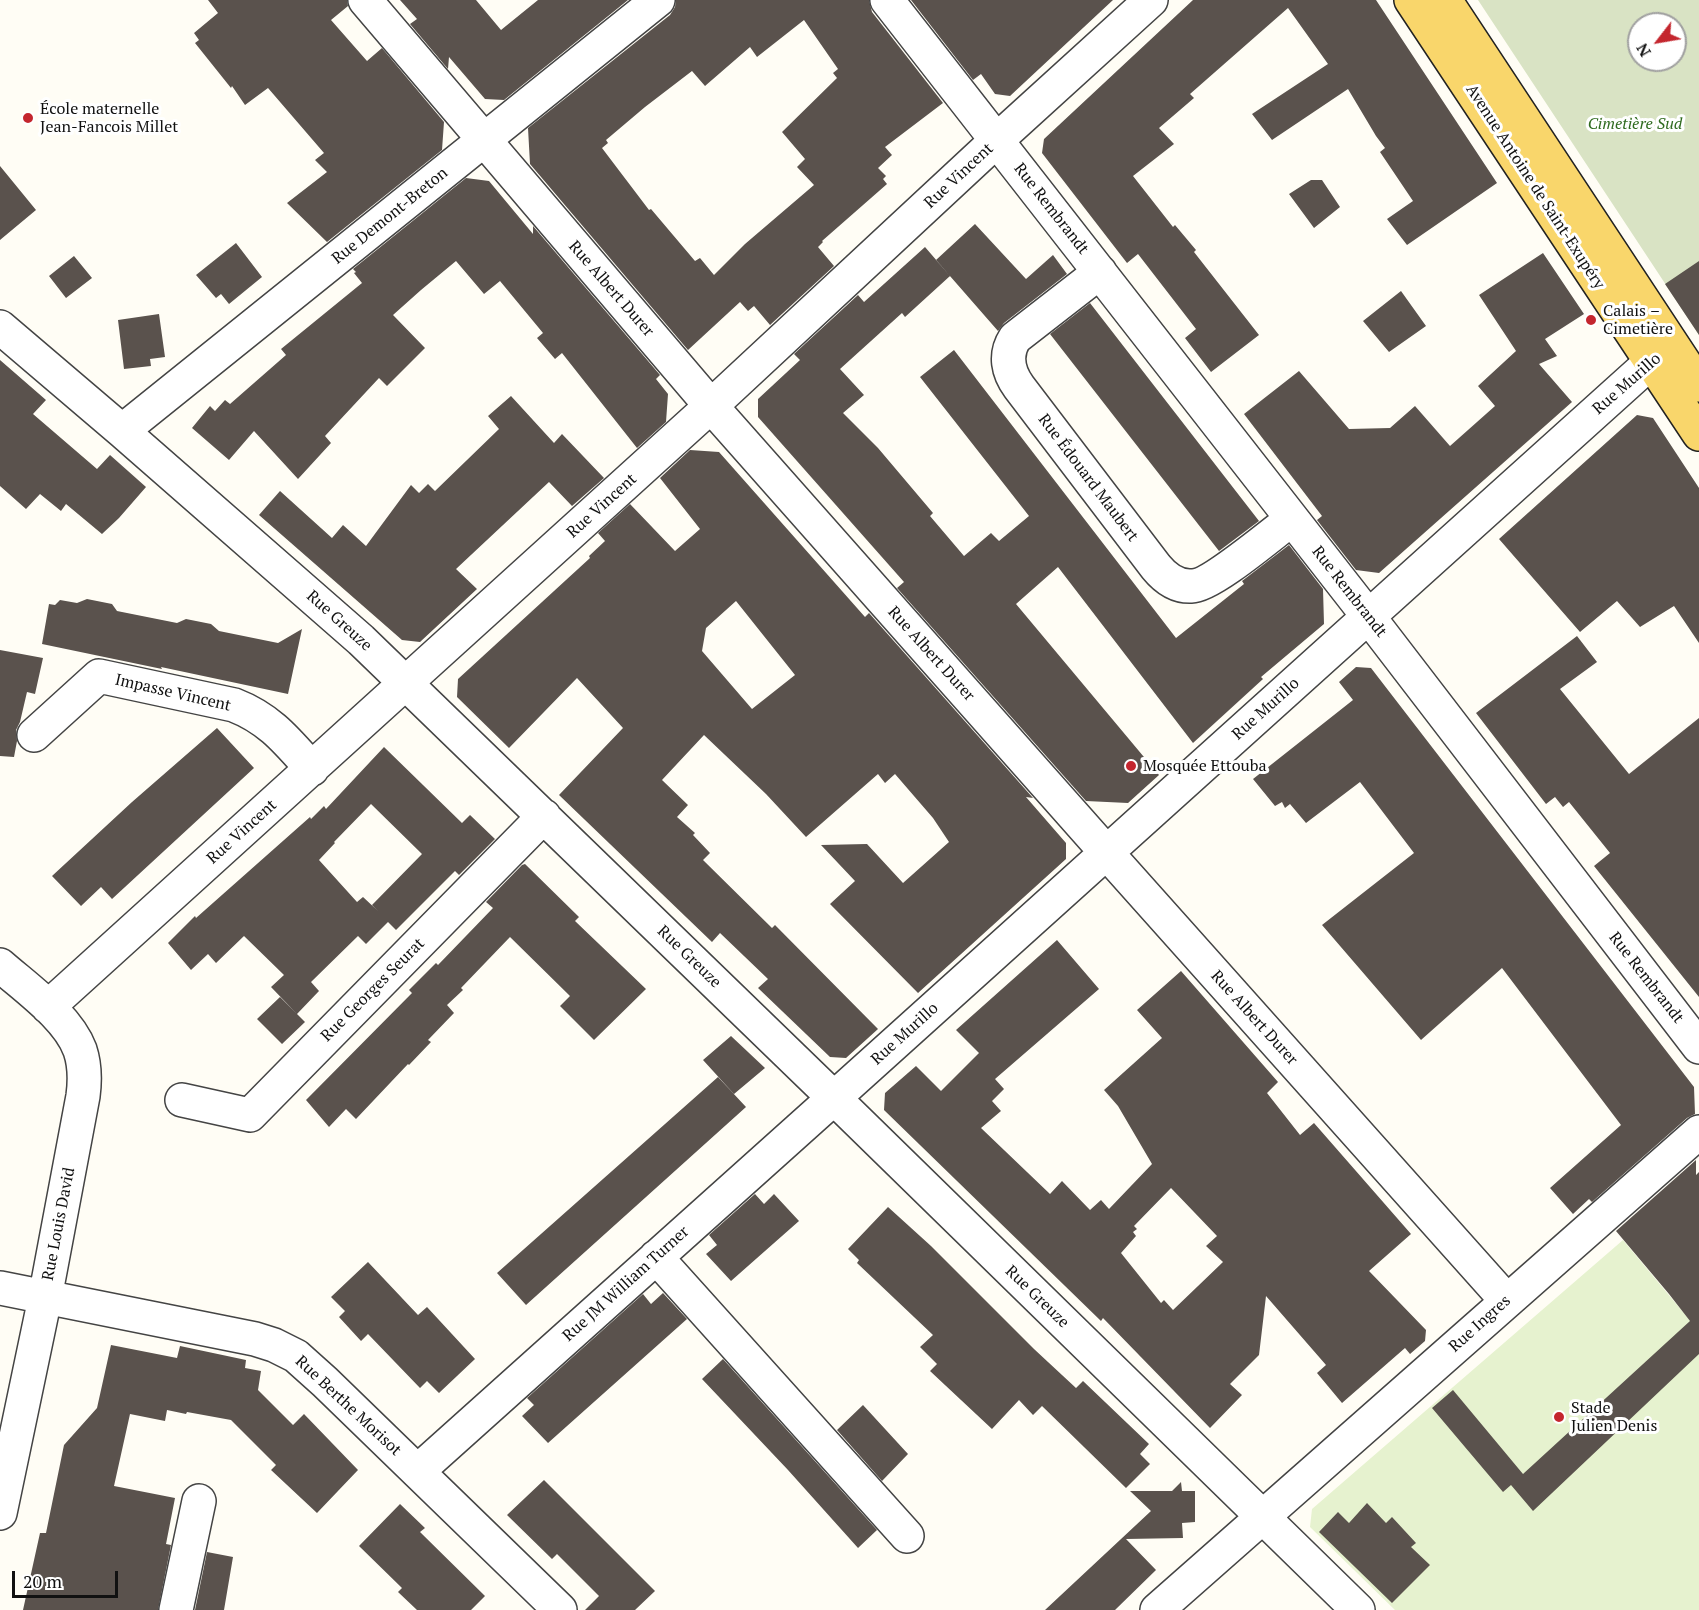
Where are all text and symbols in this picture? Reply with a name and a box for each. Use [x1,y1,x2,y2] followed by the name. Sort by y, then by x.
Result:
[1627,12,1687,72] north arrow
[1631,39,1656,61] text: N
[1462,81,1608,293] street label: Avenue Antoine de Saint-Exupéry
[40,99,178,137] place label: École maternelle Jean-Fancois Millet
[21,111,35,125] marker: École maternelle Jean-Fancois Millet
[1588,114,1682,134] park label: Cimetière Sud
[921,139,997,213] street label: Rue Vincent
[1009,160,1093,258] street label: Rue Rembrandt
[328,163,452,269] street label: Rue Demont-Breton
[564,237,658,341] street label: Rue Albert Durer
[1603,301,1673,339] place label: Calais – Cimetière
[1584,313,1598,327] marker: Calais – Cimetière
[1589,349,1665,419] street label: Rue Murillo
[1034,411,1142,545] street label: Rue Édouard Maubert
[563,470,641,542] street label: Rue Vincent
[1307,543,1391,641] street label: Rue Rembrandt
[302,587,376,655] street label: Rue Greuze
[884,603,978,705] street label: Rue Albert Durer
[113,670,233,716] street label: Impasse Vincent
[1228,674,1304,744] street label: Rue Murillo
[1143,756,1267,776] place label: Mosquée Ettouba
[1124,759,1138,773] marker: Mosquée Ettouba
[203,796,281,868] street label: Rue Vincent
[653,922,725,992] street label: Rue Greuze
[1604,929,1688,1027] street label: Rue Rembrandt
[317,934,429,1046] street label: Rue Georges Seurat
[1207,967,1301,1069] street label: Rue Albert Durer
[867,999,943,1069] street label: Rue Murillo
[39,1166,79,1282] street label: Rue Louis David
[559,1222,693,1346] street label: Rue JM William Turner
[1001,1262,1073,1332] street label: Rue Greuze
[1445,1291,1515,1357] street label: Rue Ingres
[291,1352,405,1460] street label: Rue Berthe Morisot
[1571,1398,1657,1436] place label: Stade Julien Denis
[1552,1410,1566,1424] marker: Stade Julien Denis
[15,1559,122,1597] scale bar
[23,1569,62,1593] text: 20 m

